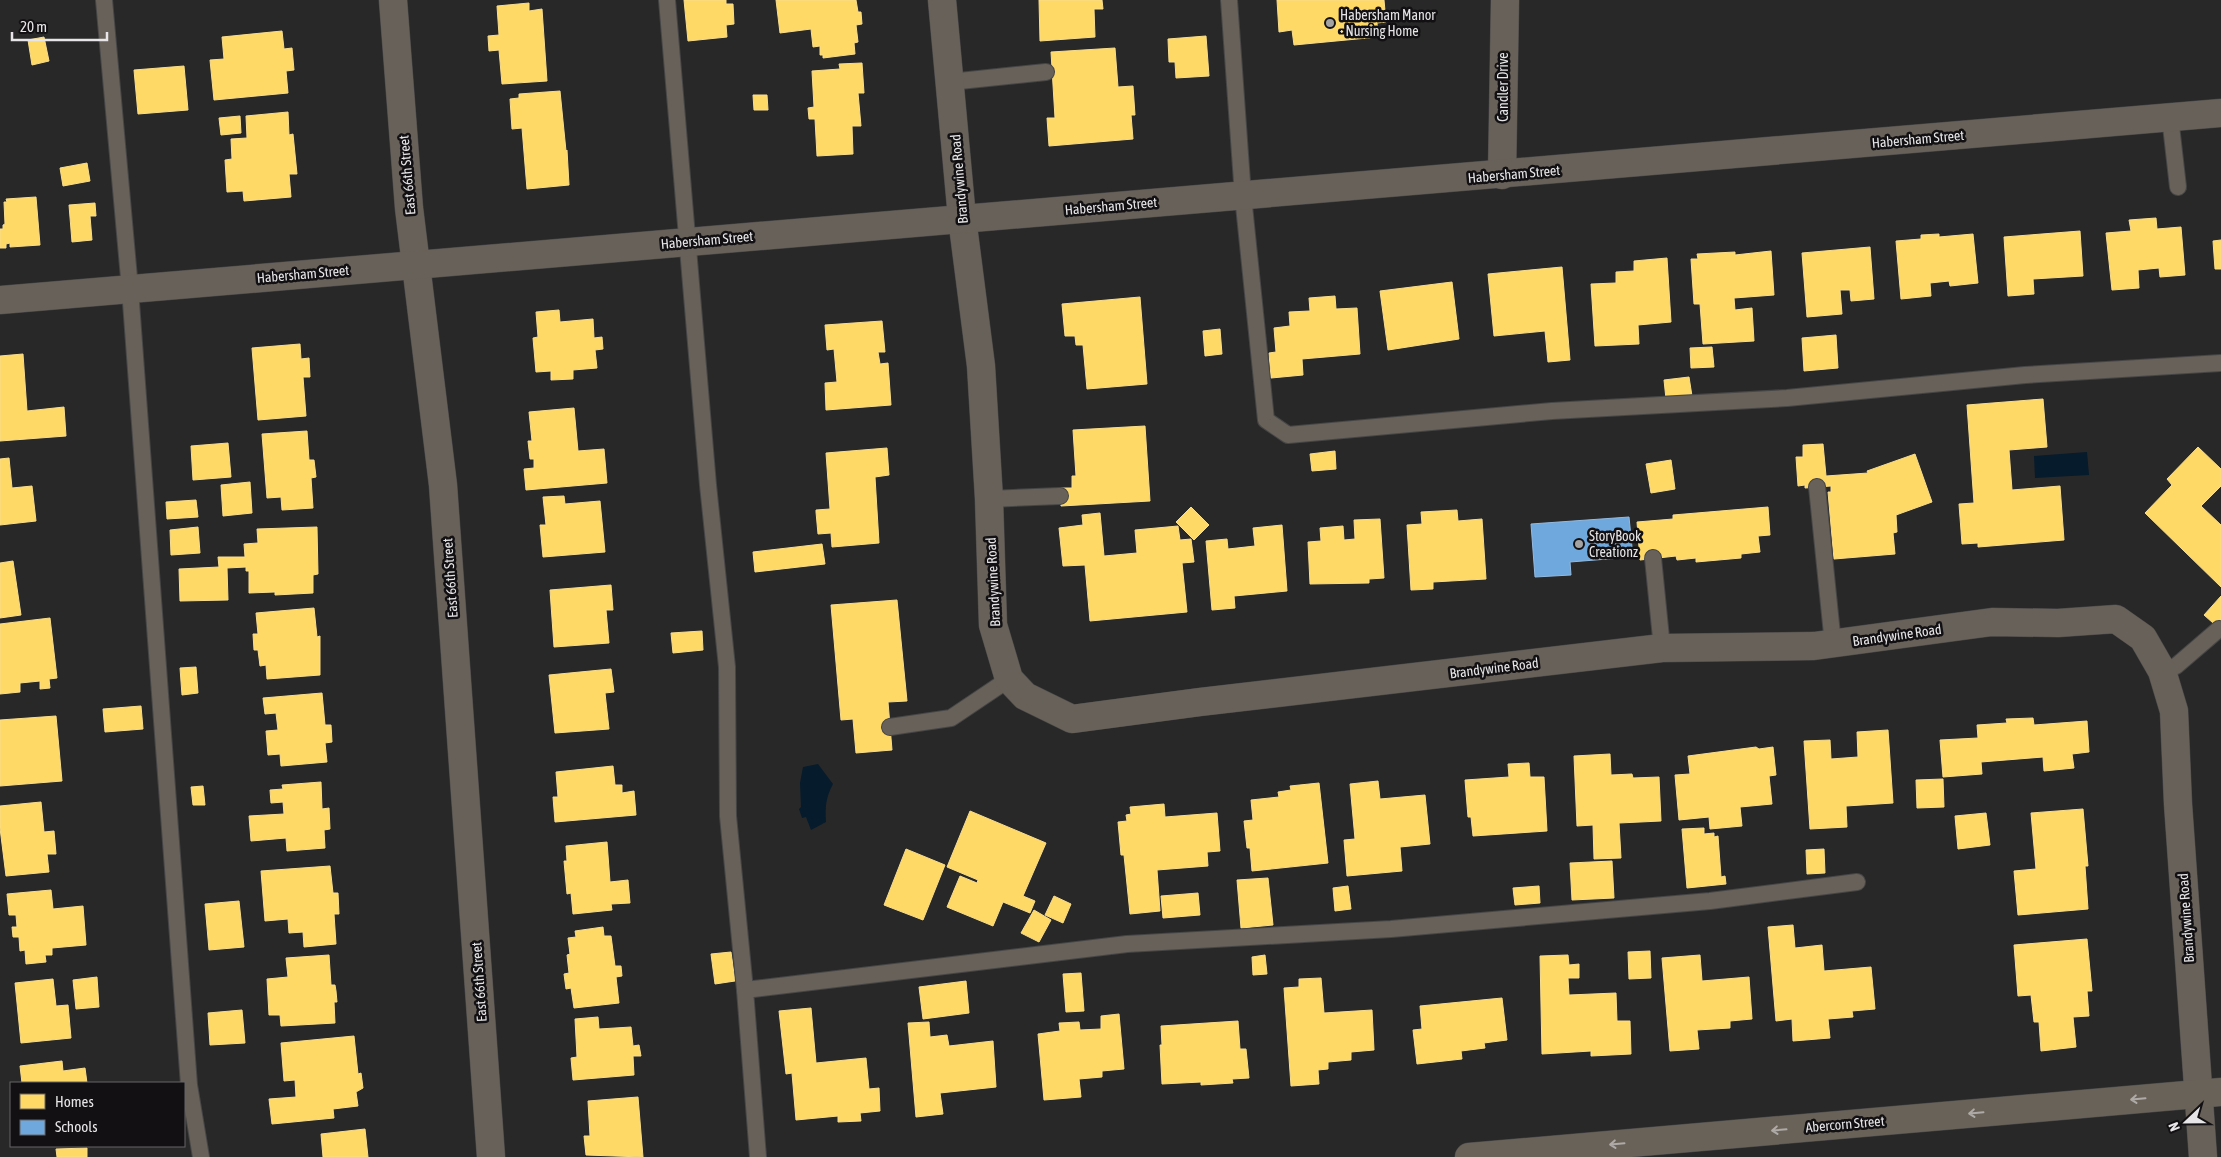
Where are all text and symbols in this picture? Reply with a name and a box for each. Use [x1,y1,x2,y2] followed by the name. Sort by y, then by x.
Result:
[1340,7,1436,39] place label: Habersham Manor - Nursing Home
[12,10,108,42] scale bar
[1324,17,1336,29] marker: Habersham Manor - Nursing Home
[20,18,47,35] text: 20 m
[1495,52,1511,122] street label: Candler Drive
[1871,127,1965,151] street label: Habersham Street
[396,134,418,216] street label: East 66th Street
[947,134,971,224] street label: Brandywine Road
[1467,162,1561,186] street label: Habersham Street
[1064,194,1158,218] street label: Habersham Street
[660,228,754,252] street label: Habersham Street
[256,262,350,286] street label: Habersham Street
[1589,528,1641,560] place label: StoryBook Creationz
[983,537,1003,627] street label: Brandywine Road
[439,538,461,618] street label: East 66th Street
[1573,538,1585,550] marker: StoryBook Creationz
[1852,621,1942,649] street label: Brandywine Road
[1449,655,1539,681] street label: Brandywine Road
[2175,873,2197,963] street label: Brandywine Road
[468,942,490,1022] street label: East 66th Street
[10,1082,185,1147] legend
[55,1093,94,1110] text: Homes
[2130,1094,2146,1104] one-way arrow
[2161,1097,2211,1147] north arrow
[1968,1108,1984,1118] one-way arrow
[1805,1113,1885,1135] street label: Abercorn Street
[55,1118,98,1135] text: Schools
[2165,1120,2183,1134] text: N
[1771,1125,1787,1135] one-way arrow
[1609,1139,1625,1149] one-way arrow

